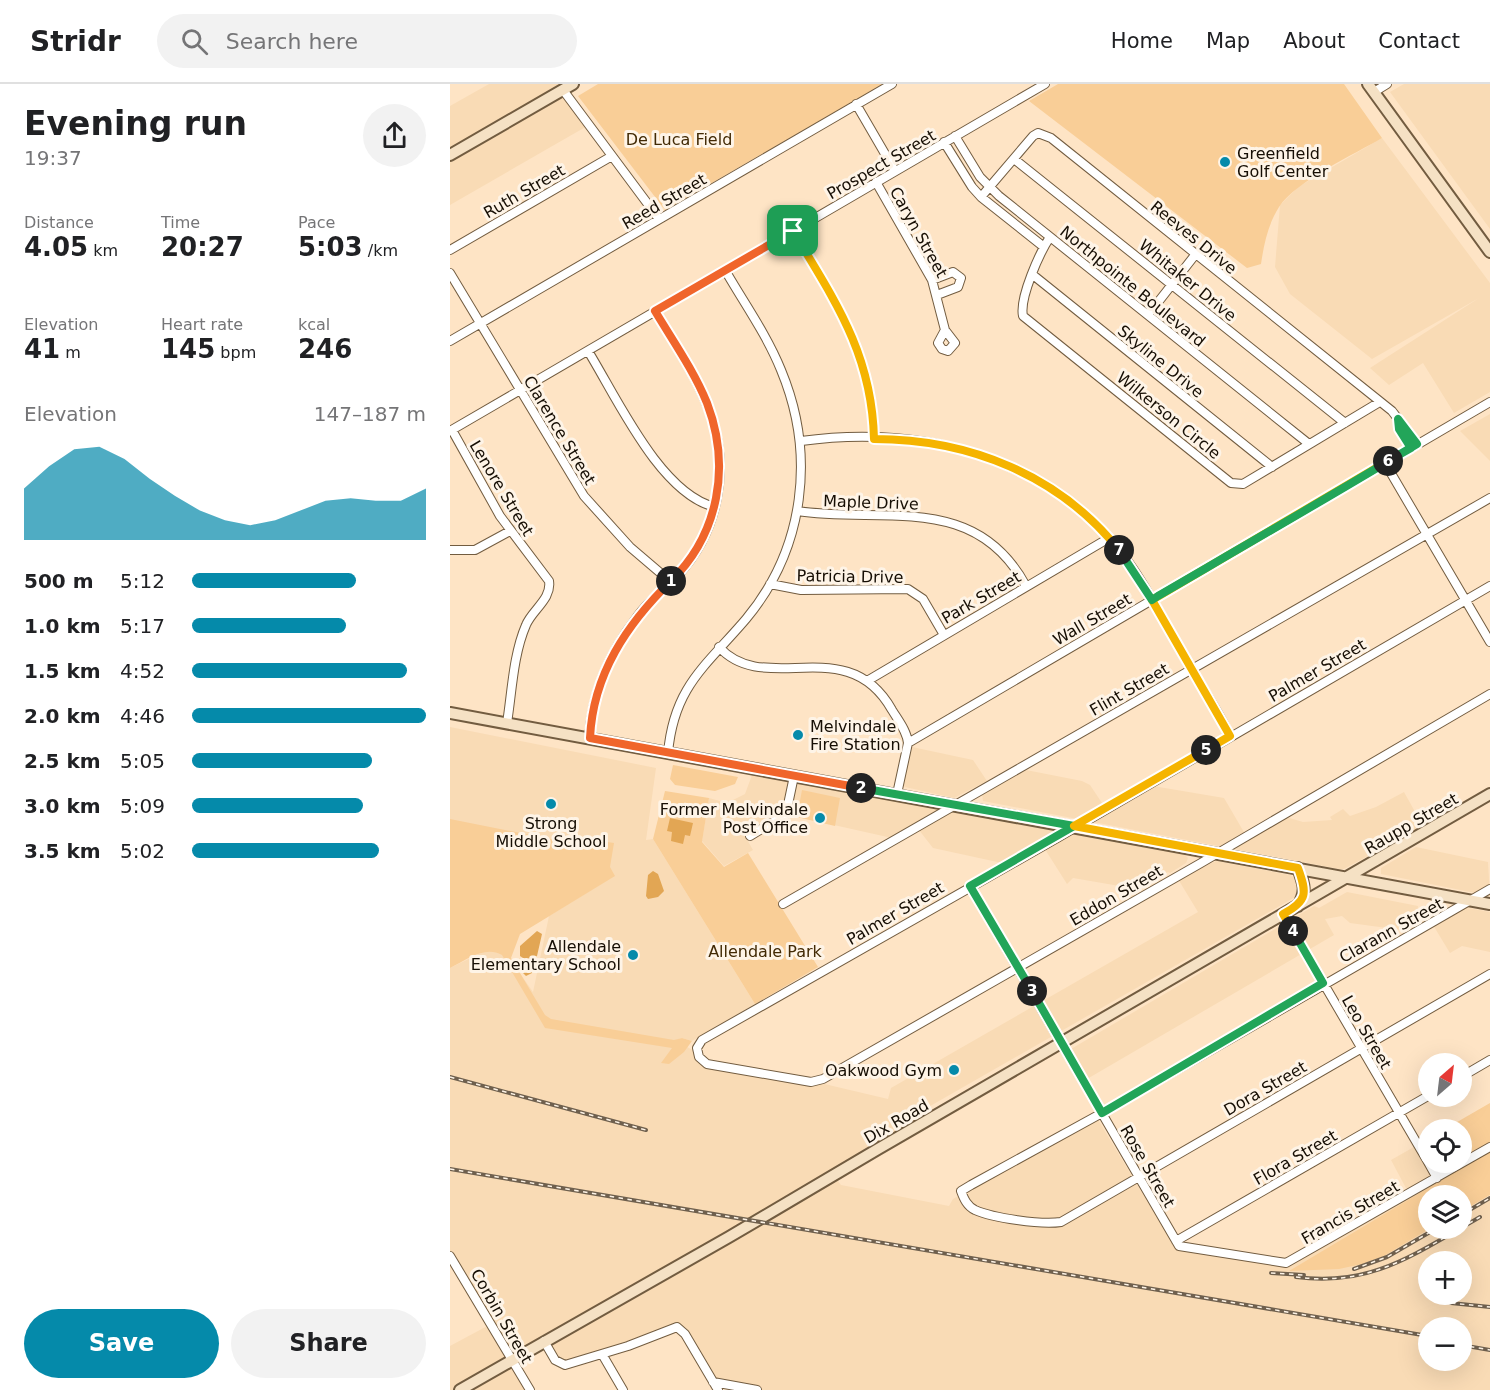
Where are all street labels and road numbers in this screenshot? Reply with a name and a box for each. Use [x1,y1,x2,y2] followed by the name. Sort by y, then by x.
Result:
[823,126,939,203] street label: Prospect Street
[480,161,568,222] street label: Ruth Street
[619,170,710,233] street label: Reed Street
[886,184,951,281] street label: Caryn Street
[1147,197,1241,278] street label: Reeves Drive
[1056,222,1209,351] street label: Northpointe Boulevard
[1135,235,1240,325] street label: Whitaker Drive
[1114,321,1207,402] street label: Skyline Drive
[1113,368,1224,463] street label: Wilkerson Circle
[519,372,600,488] street label: Clarence Street
[466,437,538,540] street label: Lenore Street
[823,491,919,514] street label: Maple Drive
[796,566,904,587] street label: Patricia Drive
[938,567,1024,628] street label: Park Street
[1050,589,1135,649] street label: Wall Street
[1265,635,1369,706] street label: Palmer Street
[1086,659,1172,720] street label: Flint Street
[1361,789,1461,858] street label: Raupp Street
[1066,861,1166,930] street label: Eddon Street
[843,878,947,949] street label: Palmer Street
[1336,894,1446,967] street label: Clarann Street
[1338,992,1395,1072] street label: Leo Street
[1221,1057,1310,1120] street label: Dora Street
[861,1095,932,1148] street label: Dix Road
[1116,1122,1179,1211] street label: Rose Street
[1250,1126,1341,1189] street label: Flora Street
[1298,1177,1403,1248] street label: Francis Street
[467,1266,536,1367] street label: Corbin Street

